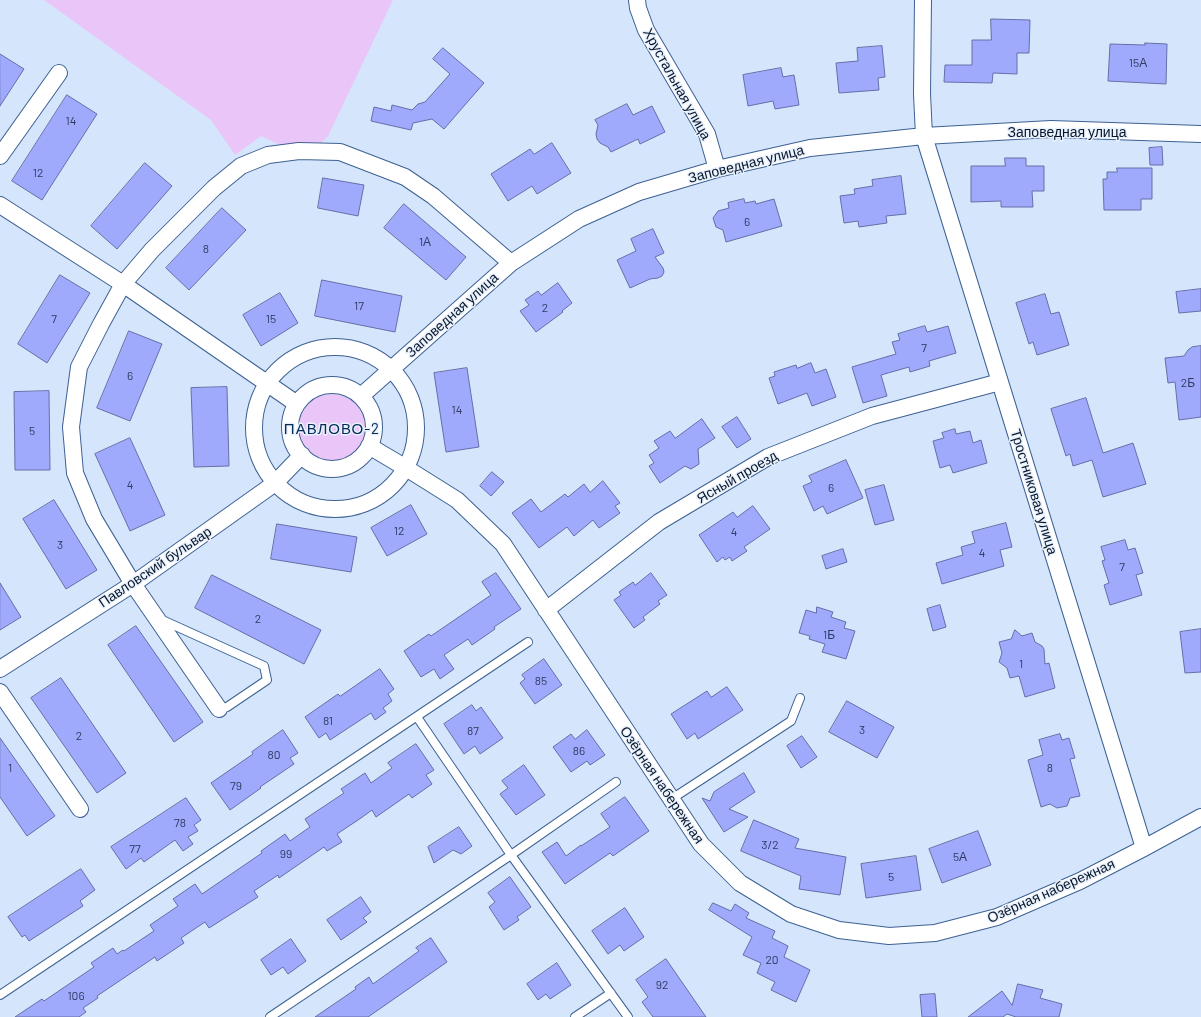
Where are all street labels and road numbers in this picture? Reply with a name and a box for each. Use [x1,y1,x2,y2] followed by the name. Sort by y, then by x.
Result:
[639,25,715,143] street label: Хрустальная улица
[1008,124,1126,140] street label: Заповедная улица
[686,141,806,187] street label: Заповедная улица
[402,269,502,361] street label: Заповедная улица
[1007,427,1061,557] street label: Тростниковая улица
[694,447,780,507] street label: Ясный проезд
[95,523,215,611] street label: Павловский бульвар
[617,723,707,847] street label: Озёрная набережная
[985,855,1117,927] street label: Озёрная набережная

